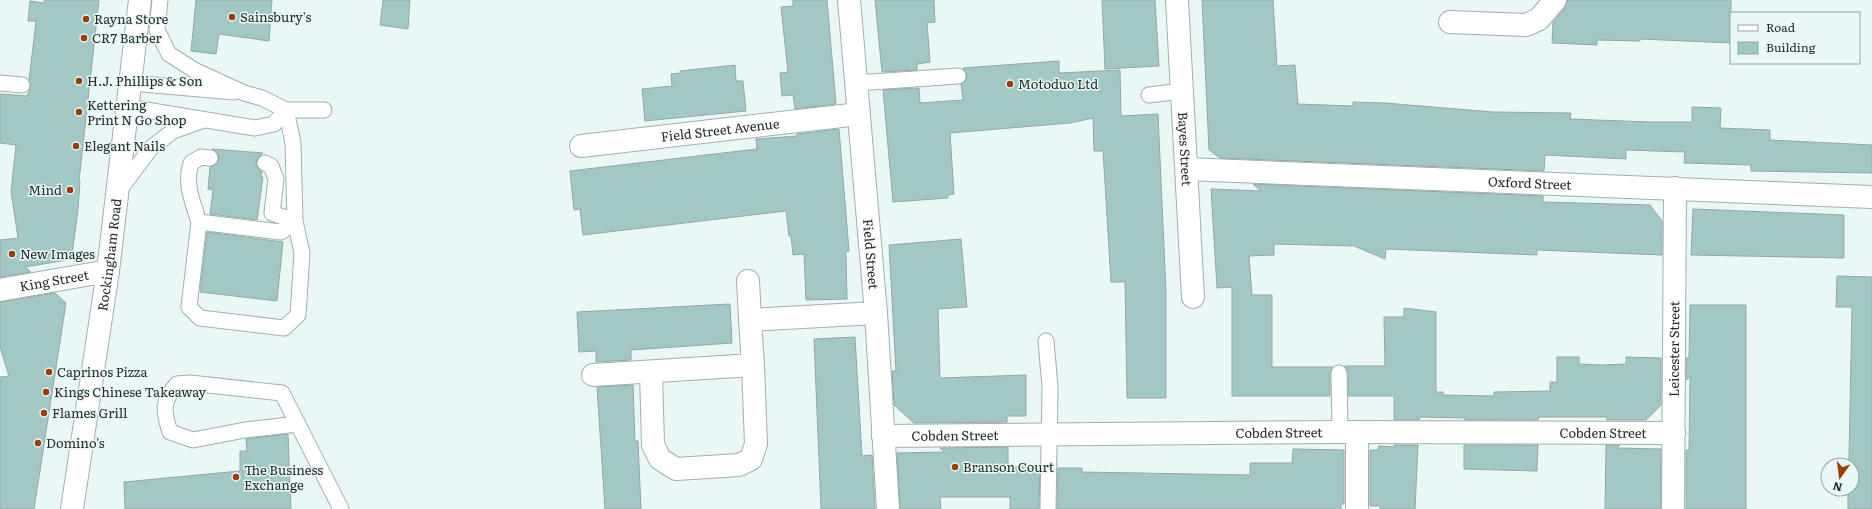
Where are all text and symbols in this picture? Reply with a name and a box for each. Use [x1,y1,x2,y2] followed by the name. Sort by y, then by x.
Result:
[240,7,311,26] place label: Sainsbury's
[94,9,169,28] place label: Rayna Store
[227,12,237,22] marker: Sainsbury's
[1730,12,1860,64] legend
[81,14,91,24] marker: Rayna Store
[1766,18,1796,36] text: Road
[92,28,163,47] place label: CR7 Barber
[79,33,89,43] marker: CR7 Barber
[1766,38,1816,56] text: Building
[87,71,203,90] place label: H.J. Phillips & Son
[1018,74,1098,93] place label: Motoduo Ltd
[74,76,84,86] marker: H.J. Phillips & Son
[1005,79,1015,89] marker: Motoduo Ltd
[87,95,187,129] place label: Kettering Print N Go Shop
[74,107,84,117] marker: Kettering Print N Go Shop
[1174,111,1197,187] street label: Bayes Street
[660,113,781,146] street label: Field Street Avenue
[84,136,165,155] place label: Elegant Nails
[71,141,81,151] marker: Elegant Nails
[1488,171,1573,194] street label: Oxford Street
[28,180,62,199] place label: Mind
[65,185,75,195] marker: Mind
[92,197,126,312] street label: Rockingham Road
[859,218,884,291] street label: Field Street
[20,244,95,263] place label: New Images
[7,249,17,259] marker: New Images
[18,264,91,295] street label: King Street
[1664,300,1683,397] street label: Leicester Street
[57,362,147,381] place label: Caprinos Pizza
[44,367,54,377] marker: Caprinos Pizza
[54,382,207,401] place label: Kings Chinese Takeaway
[41,387,51,397] marker: Kings Chinese Takeaway
[52,403,128,422] place label: Flames Grill
[39,408,49,418] marker: Flames Grill
[1235,422,1323,442] street label: Cobden Street
[1559,423,1647,442] street label: Cobden Street
[911,425,999,445] street label: Cobden Street
[46,433,105,452] place label: Domino's
[33,438,43,448] marker: Domino's
[963,457,1055,476] place label: Branson Court
[1820,457,1860,497] north arrow
[244,460,323,494] place label: The Business Exchange
[950,462,960,472] marker: Branson Court
[231,472,241,482] marker: The Business Exchange
[1831,479,1844,497] text: N

